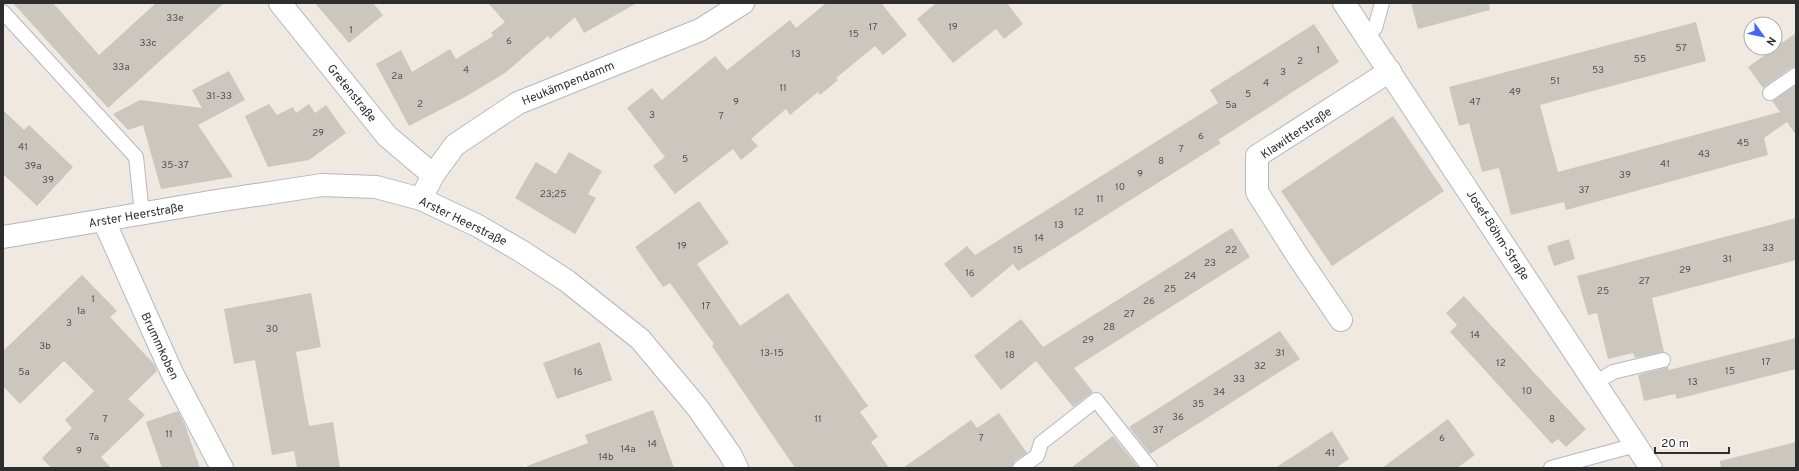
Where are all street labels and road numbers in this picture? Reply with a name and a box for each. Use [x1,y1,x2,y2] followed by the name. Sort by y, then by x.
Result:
[520,58,617,110] street label: Heukämpendamm
[323,61,379,126] street label: Gretenstraße
[1258,104,1335,163] street label: Klawitterstraße
[1462,187,1532,284] street label: Josef-Böhm-Straße
[416,194,509,250] street label: Arster Heerstraße
[87,200,185,232] street label: Arster Heerstraße
[136,310,182,383] street label: Brummkoben

